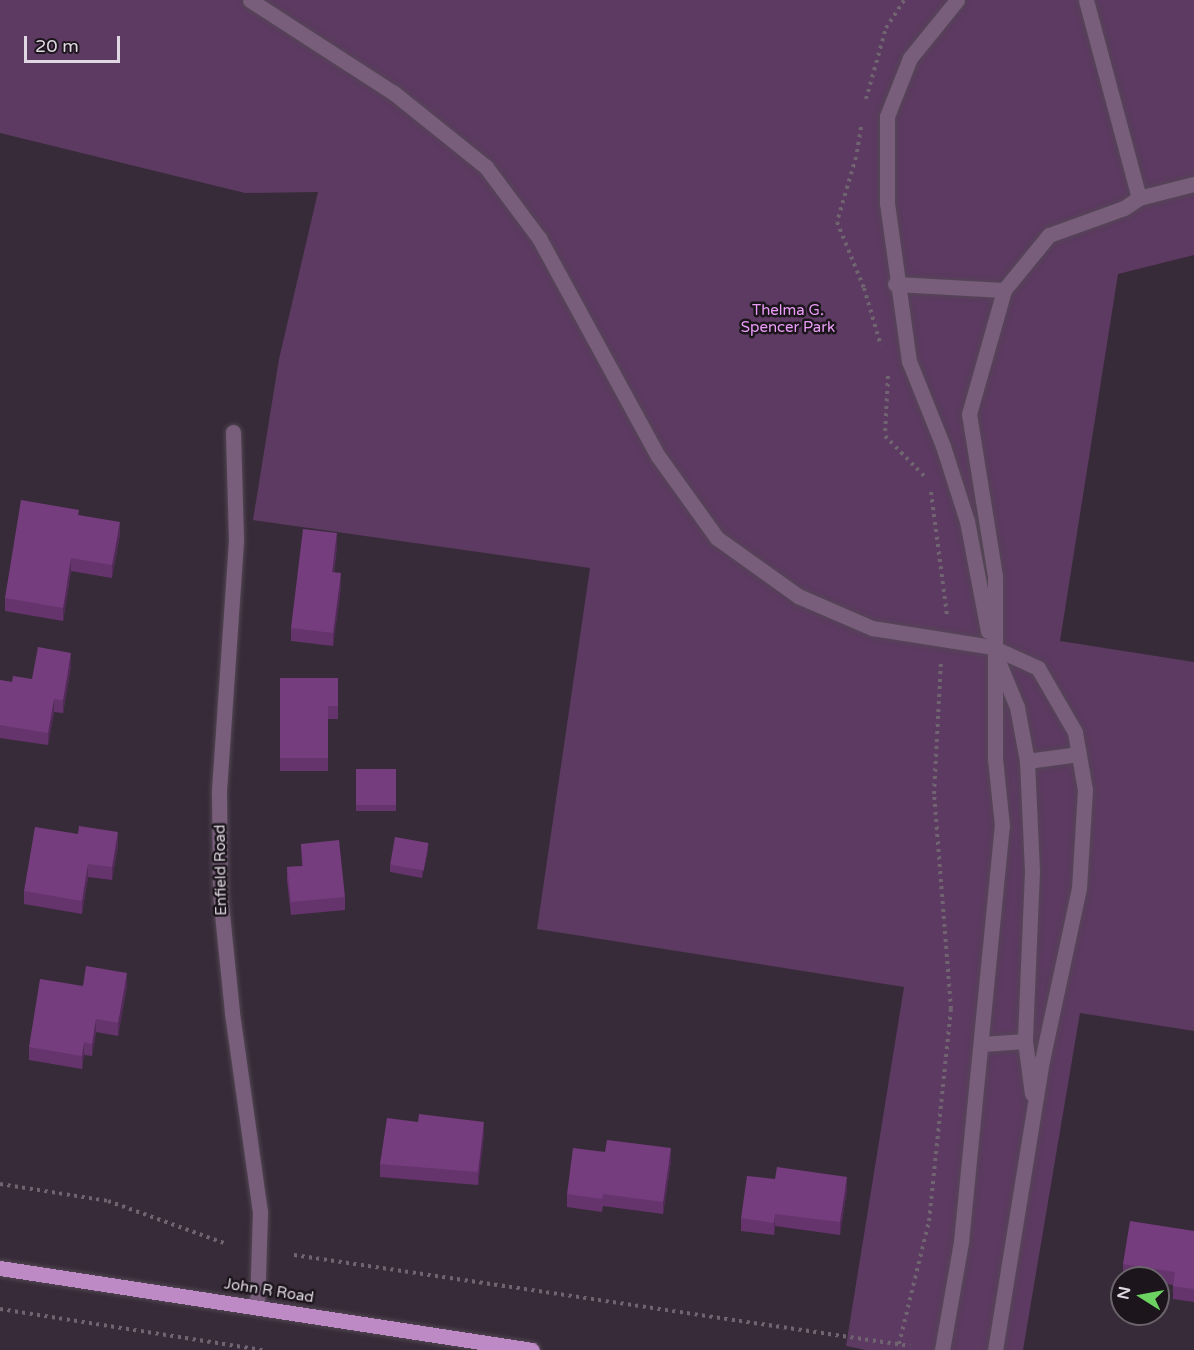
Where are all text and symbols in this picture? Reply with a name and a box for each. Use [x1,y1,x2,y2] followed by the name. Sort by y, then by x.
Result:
[27,24,123,62] scale bar
[35,35,79,57] text: 20 m
[741,301,835,336] park label: Thelma G. Spencer Park
[211,824,231,916] street label: Enfield Road
[1110,1266,1170,1326] north arrow
[223,1275,315,1307] street label: John R Road
[1113,1285,1135,1301] text: N

